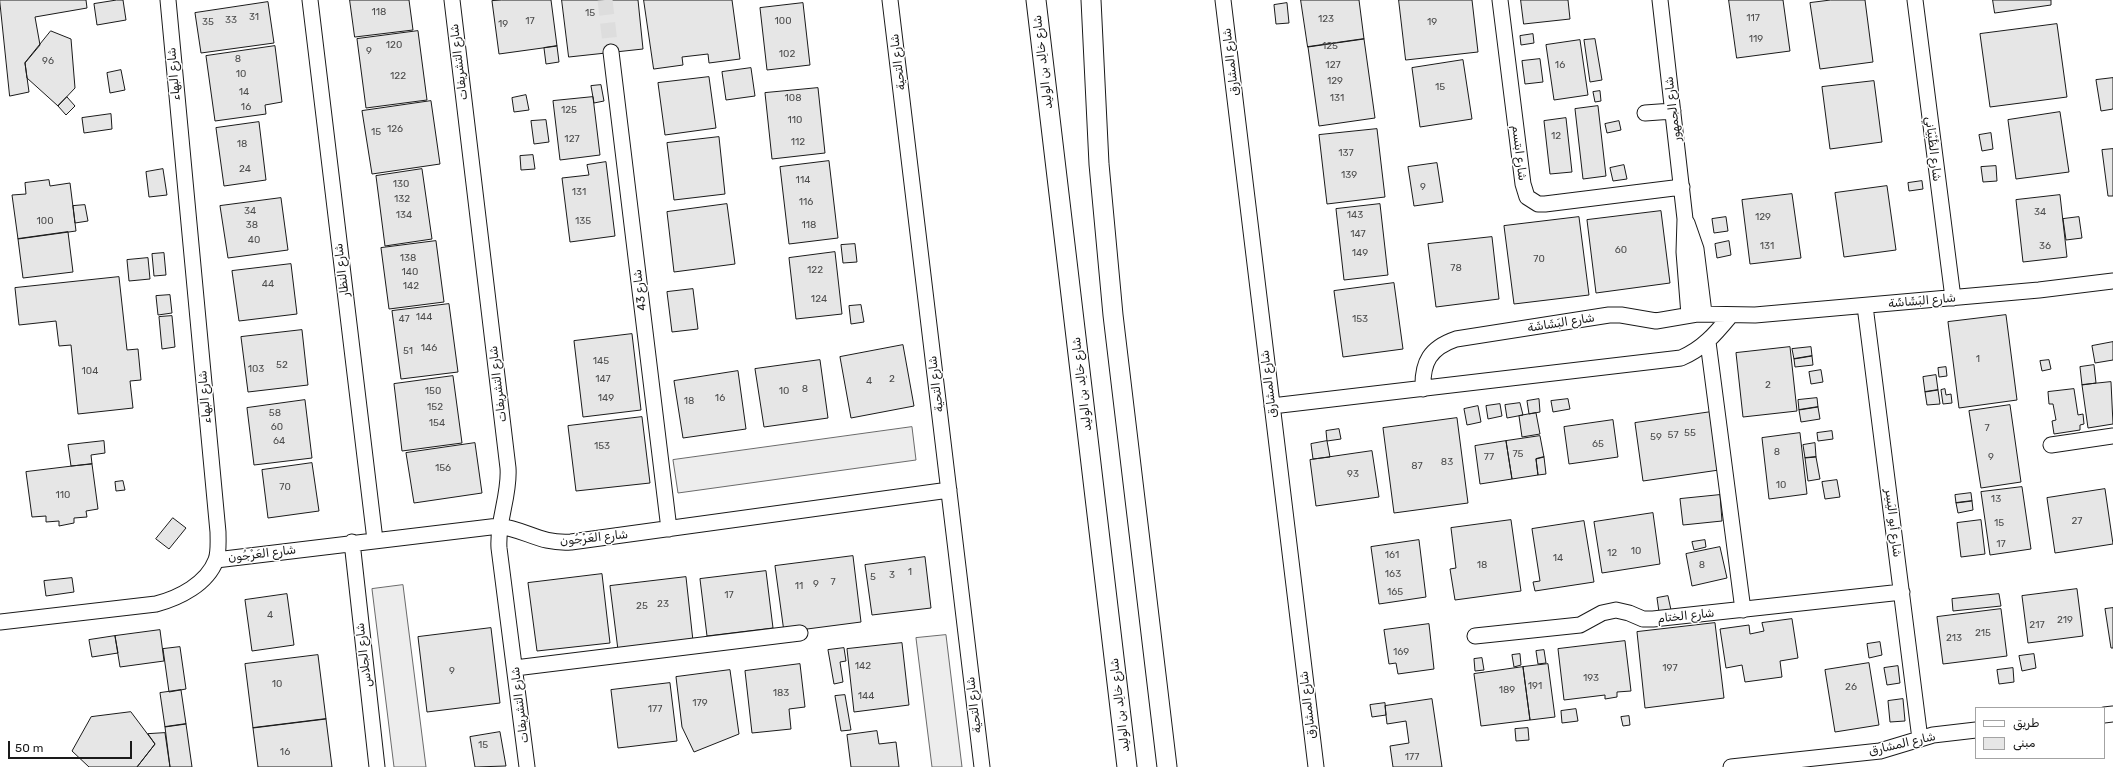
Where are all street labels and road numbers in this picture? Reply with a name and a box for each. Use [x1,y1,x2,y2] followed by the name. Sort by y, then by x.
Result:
[1030,14,1056,110] street label: شارع خالِد بن الوليد
[447,23,471,101] street label: شارع التشريفات
[1220,27,1242,97] street label: شارع المشارق
[887,33,909,91] street label: شارع التحية
[165,47,183,101] street label: شارع البهاء
[1662,76,1684,142] street label: شارع الجمهور
[1922,116,1944,182] street label: شارع الظَّبْيَاني
[1508,125,1530,181] street label: شارع ابتسم
[332,242,352,298] street label: شارع النظار
[630,269,650,311] street label: شارع 43
[1888,291,1956,311] street label: شارع البَشَاشَة
[1526,311,1596,335] street label: شارع البَشَاشَة
[1069,336,1095,432] street label: شارع خالِد بن الوليد
[486,345,510,423] street label: شارع التشريفات
[1258,349,1280,419] street label: شارع المشارق
[925,355,947,413] street label: شارع التحية
[196,370,214,424] street label: شارع البهاء
[1882,488,1904,558] street label: شارع أبو اليَسِر
[559,527,629,549] street label: شارع العَرْجُون
[227,543,297,565] street label: شارع العَرْجُون
[1657,606,1715,626] street label: شارع الختام
[353,622,375,688] street label: شارع الجلاس
[1107,657,1133,753] street label: شارع خالِد بن الوليد
[508,666,532,744] street label: شارع التشريفات
[1297,670,1319,740] street label: شارع المشارق
[963,676,985,734] street label: شارع التحية
[1867,729,1937,759] street label: شارع المشارق

